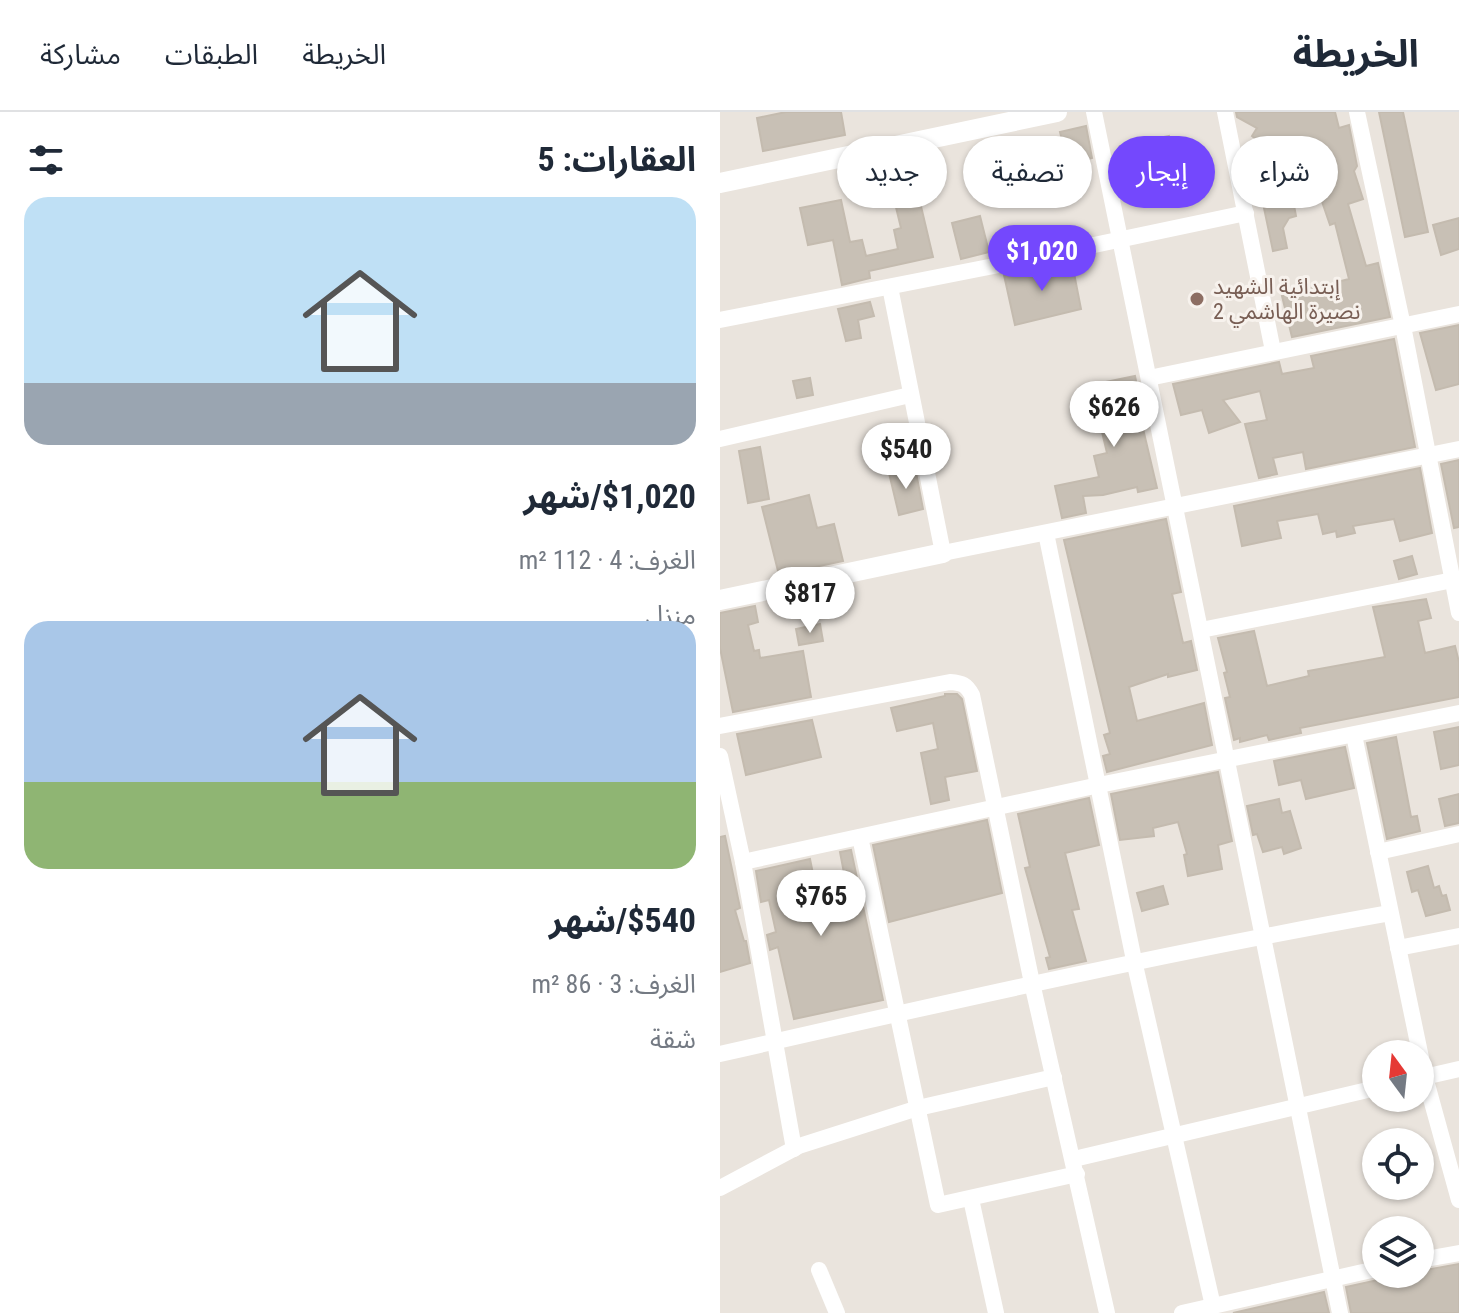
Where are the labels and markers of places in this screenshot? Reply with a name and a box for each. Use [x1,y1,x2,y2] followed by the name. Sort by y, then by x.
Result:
[977,225,1107,293] pin: $1,020
[1213,274,1360,328] place label: إبتدائية الشهيد نصيرة الهاشمي 2
[1188,290,1206,308] marker: إبتدائية الشهيد نصيرة الهاشمي 2
[1067,381,1161,449] pin: $626
[859,423,953,491] pin: $540
[763,567,857,635] pin: $817
[774,870,868,938] pin: $765

